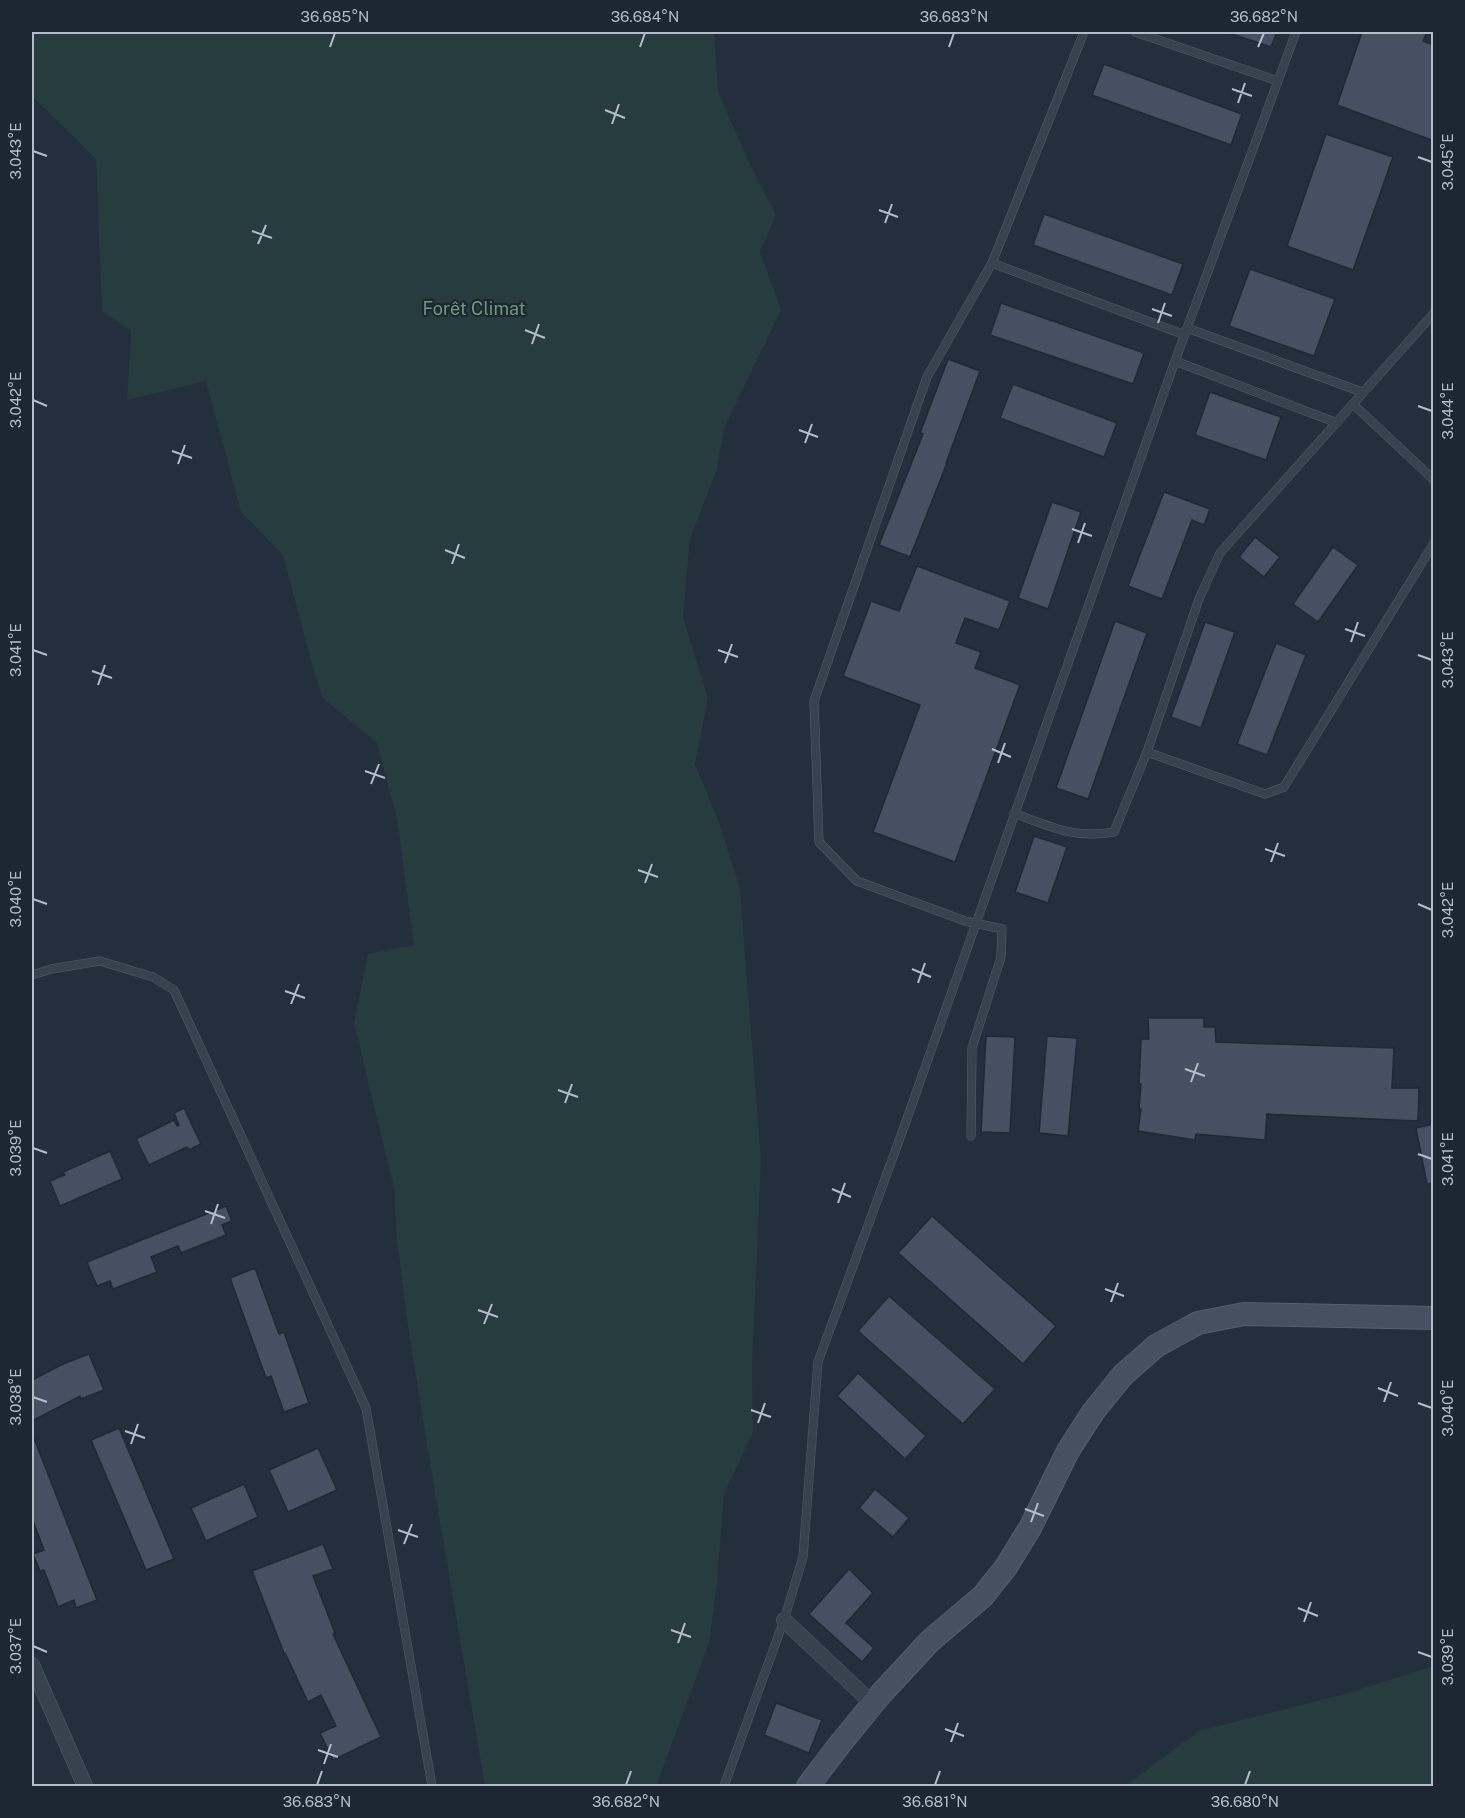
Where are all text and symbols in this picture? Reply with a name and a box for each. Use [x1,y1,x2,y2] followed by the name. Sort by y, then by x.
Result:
[301,8,369,25] text: 36.685°N
[611,8,679,25] text: 36.684°N
[920,8,988,25] text: 36.683°N
[1230,8,1298,25] text: 36.682°N
[7,122,24,180] text: 3.043°E
[1439,133,1456,191] text: 3.045°E
[422,298,526,319] park label: Forêt Climat
[7,372,24,428] text: 3.042°E
[1439,382,1456,440] text: 3.044°E
[7,623,24,677] text: 3.041°E
[1439,631,1456,689] text: 3.043°E
[7,871,24,927] text: 3.040°E
[1439,882,1456,938] text: 3.042°E
[7,1120,24,1176] text: 3.039°E
[1439,1132,1456,1186] text: 3.041°E
[7,1368,24,1426] text: 3.038°E
[1439,1380,1456,1436] text: 3.040°E
[7,1618,24,1674] text: 3.037°E
[1439,1629,1456,1685] text: 3.039°E
[283,1793,351,1810] text: 36.683°N
[592,1793,660,1810] text: 36.682°N
[902,1793,968,1810] text: 36.681°N
[1211,1793,1279,1810] text: 36.680°N

